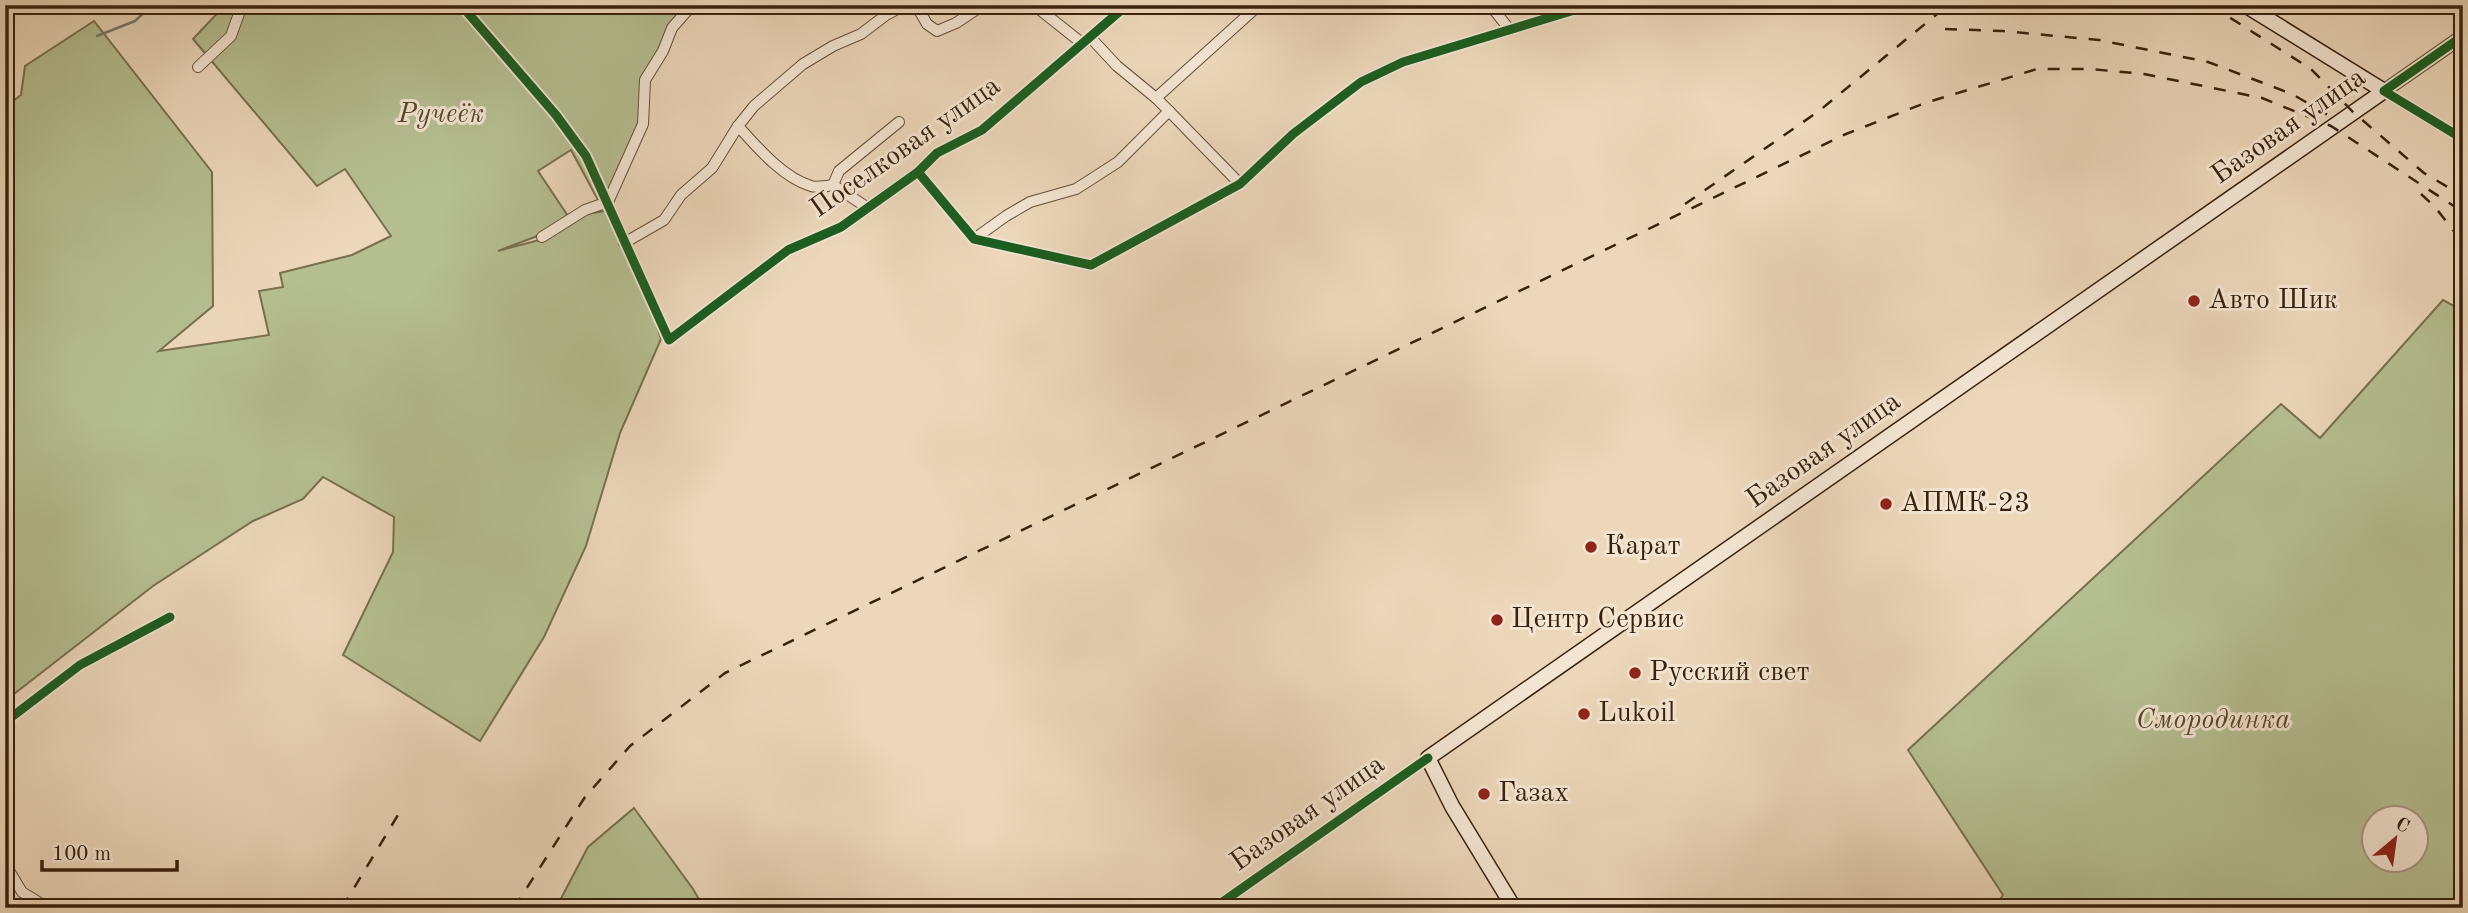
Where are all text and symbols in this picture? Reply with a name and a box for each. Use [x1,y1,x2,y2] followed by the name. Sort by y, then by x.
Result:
[2207,64,2371,190] street label: Базовая улица
[806,72,1006,224] street label: Поселковая улица
[397,101,484,129] park label: Ручеёк
[2208,287,2338,315] place label: Авто Шик
[2186,293,2202,309] marker: Авто Шик
[1742,388,1906,514] street label: Базовая улица
[1900,490,2030,518] place label: АПМК-23
[1878,496,1894,512] marker: АПМК-23
[1605,533,1681,561] place label: Карат
[1583,539,1599,555] marker: Карат
[1511,606,1684,634] place label: Центр Сервис
[1489,612,1505,628] marker: Центр Сервис
[1649,659,1810,687] place label: Русский свет
[1627,665,1643,681] marker: Русский свет
[1598,700,1675,728] place label: Lukoil
[1576,706,1592,722] marker: Lukoil
[2136,707,2290,735] park label: Смородинка
[1226,751,1390,877] street label: Базовая улица
[1498,780,1569,808] place label: Газах
[1476,786,1492,802] marker: Газах
[2360,804,2430,874] north arrow
[2392,815,2412,838] text: С
[42,829,177,873] scale bar
[52,844,111,865] text: 100 m

